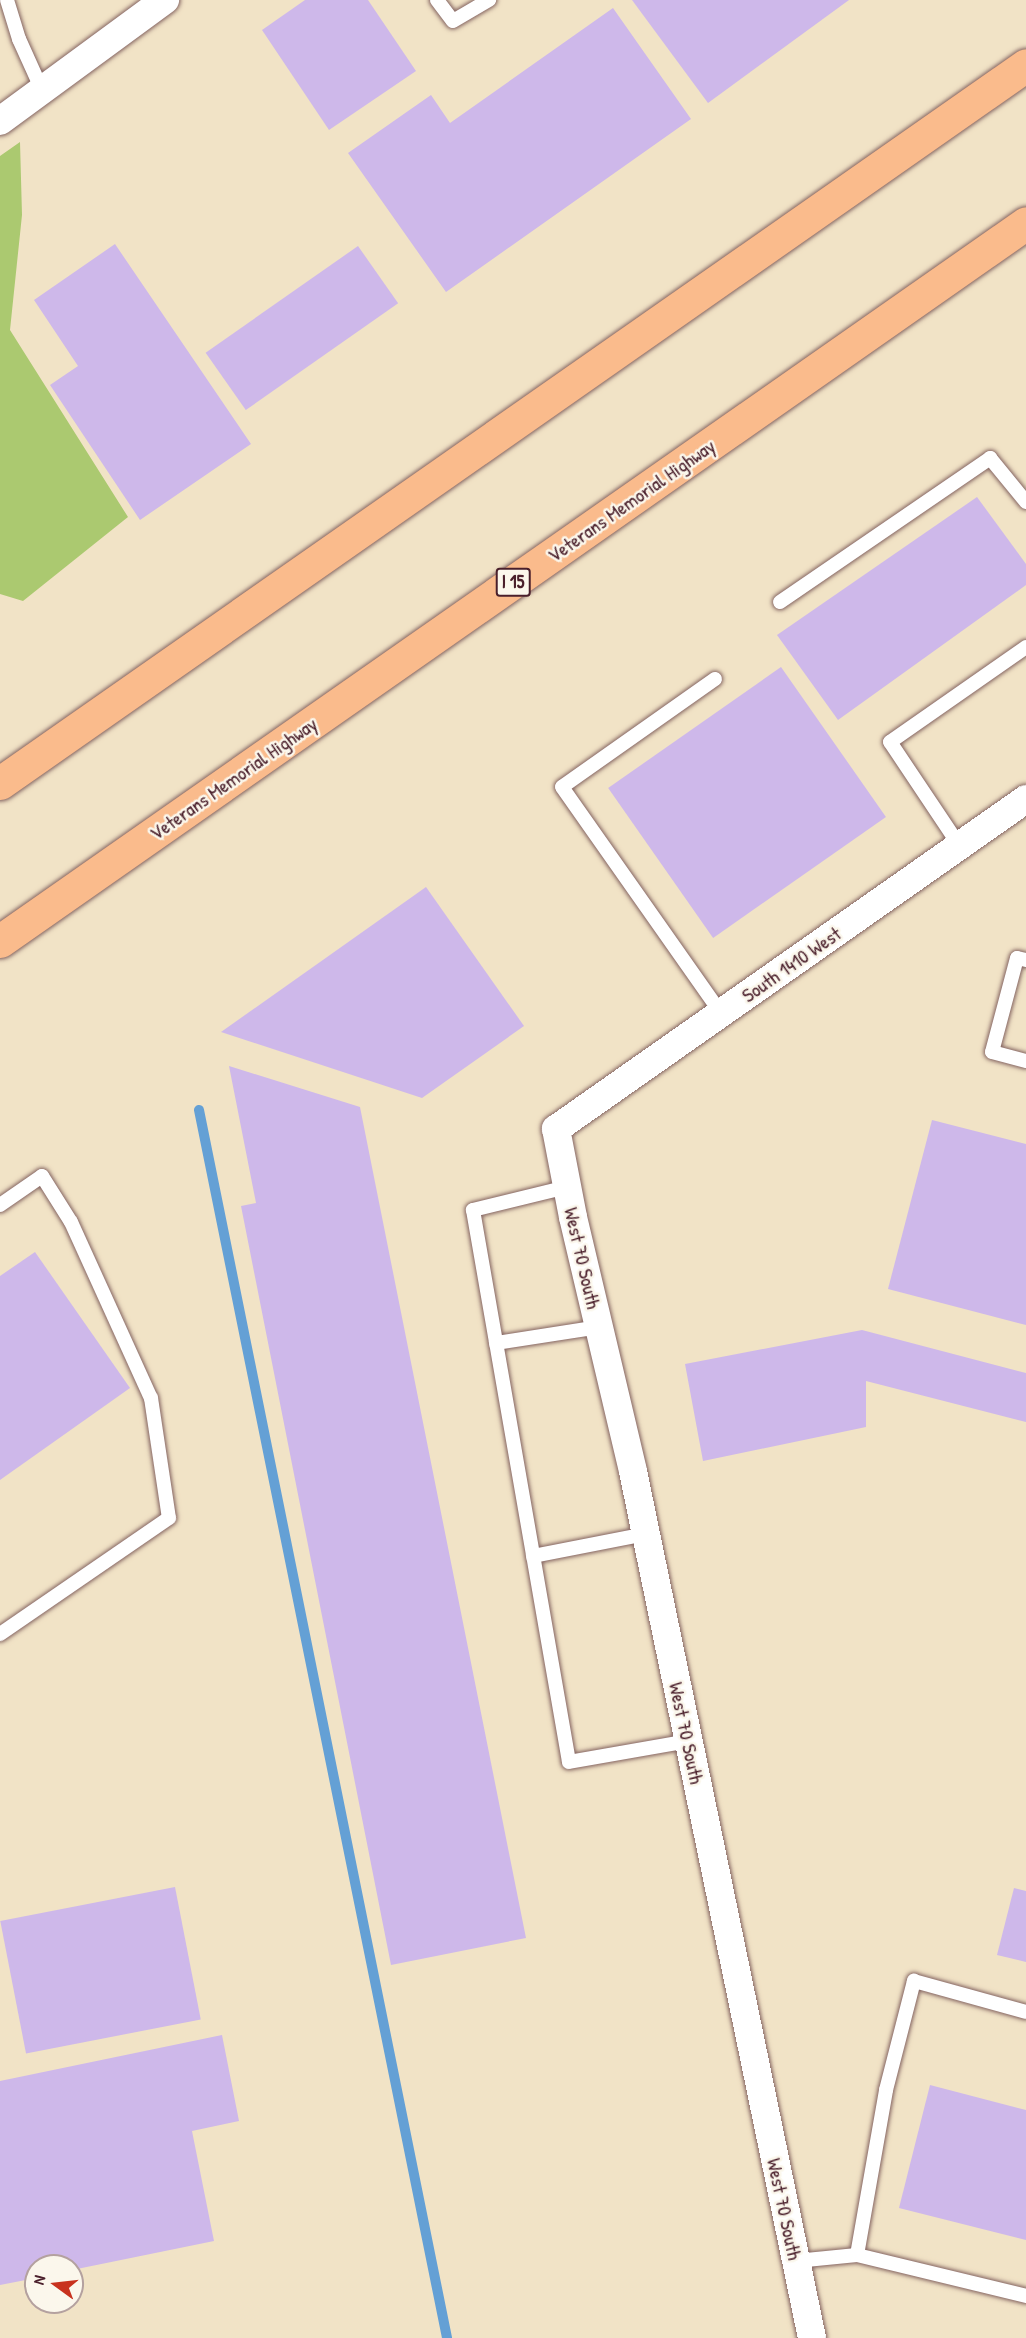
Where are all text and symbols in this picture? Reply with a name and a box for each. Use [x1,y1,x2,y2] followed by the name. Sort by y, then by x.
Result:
[543,433,719,567] street label: Veterans Memorial Highway
[495,567,531,597] road number: I 15
[145,711,321,845] street label: Veterans Memorial Highway
[737,921,845,1007] street label: South 1410 West
[560,1205,606,1311] street label: West 70 South
[665,1680,709,1786] street label: West 70 South
[763,2156,807,2262] street label: West 70 South
[24,2254,84,2314] north arrow
[27,2273,50,2287] text: N

